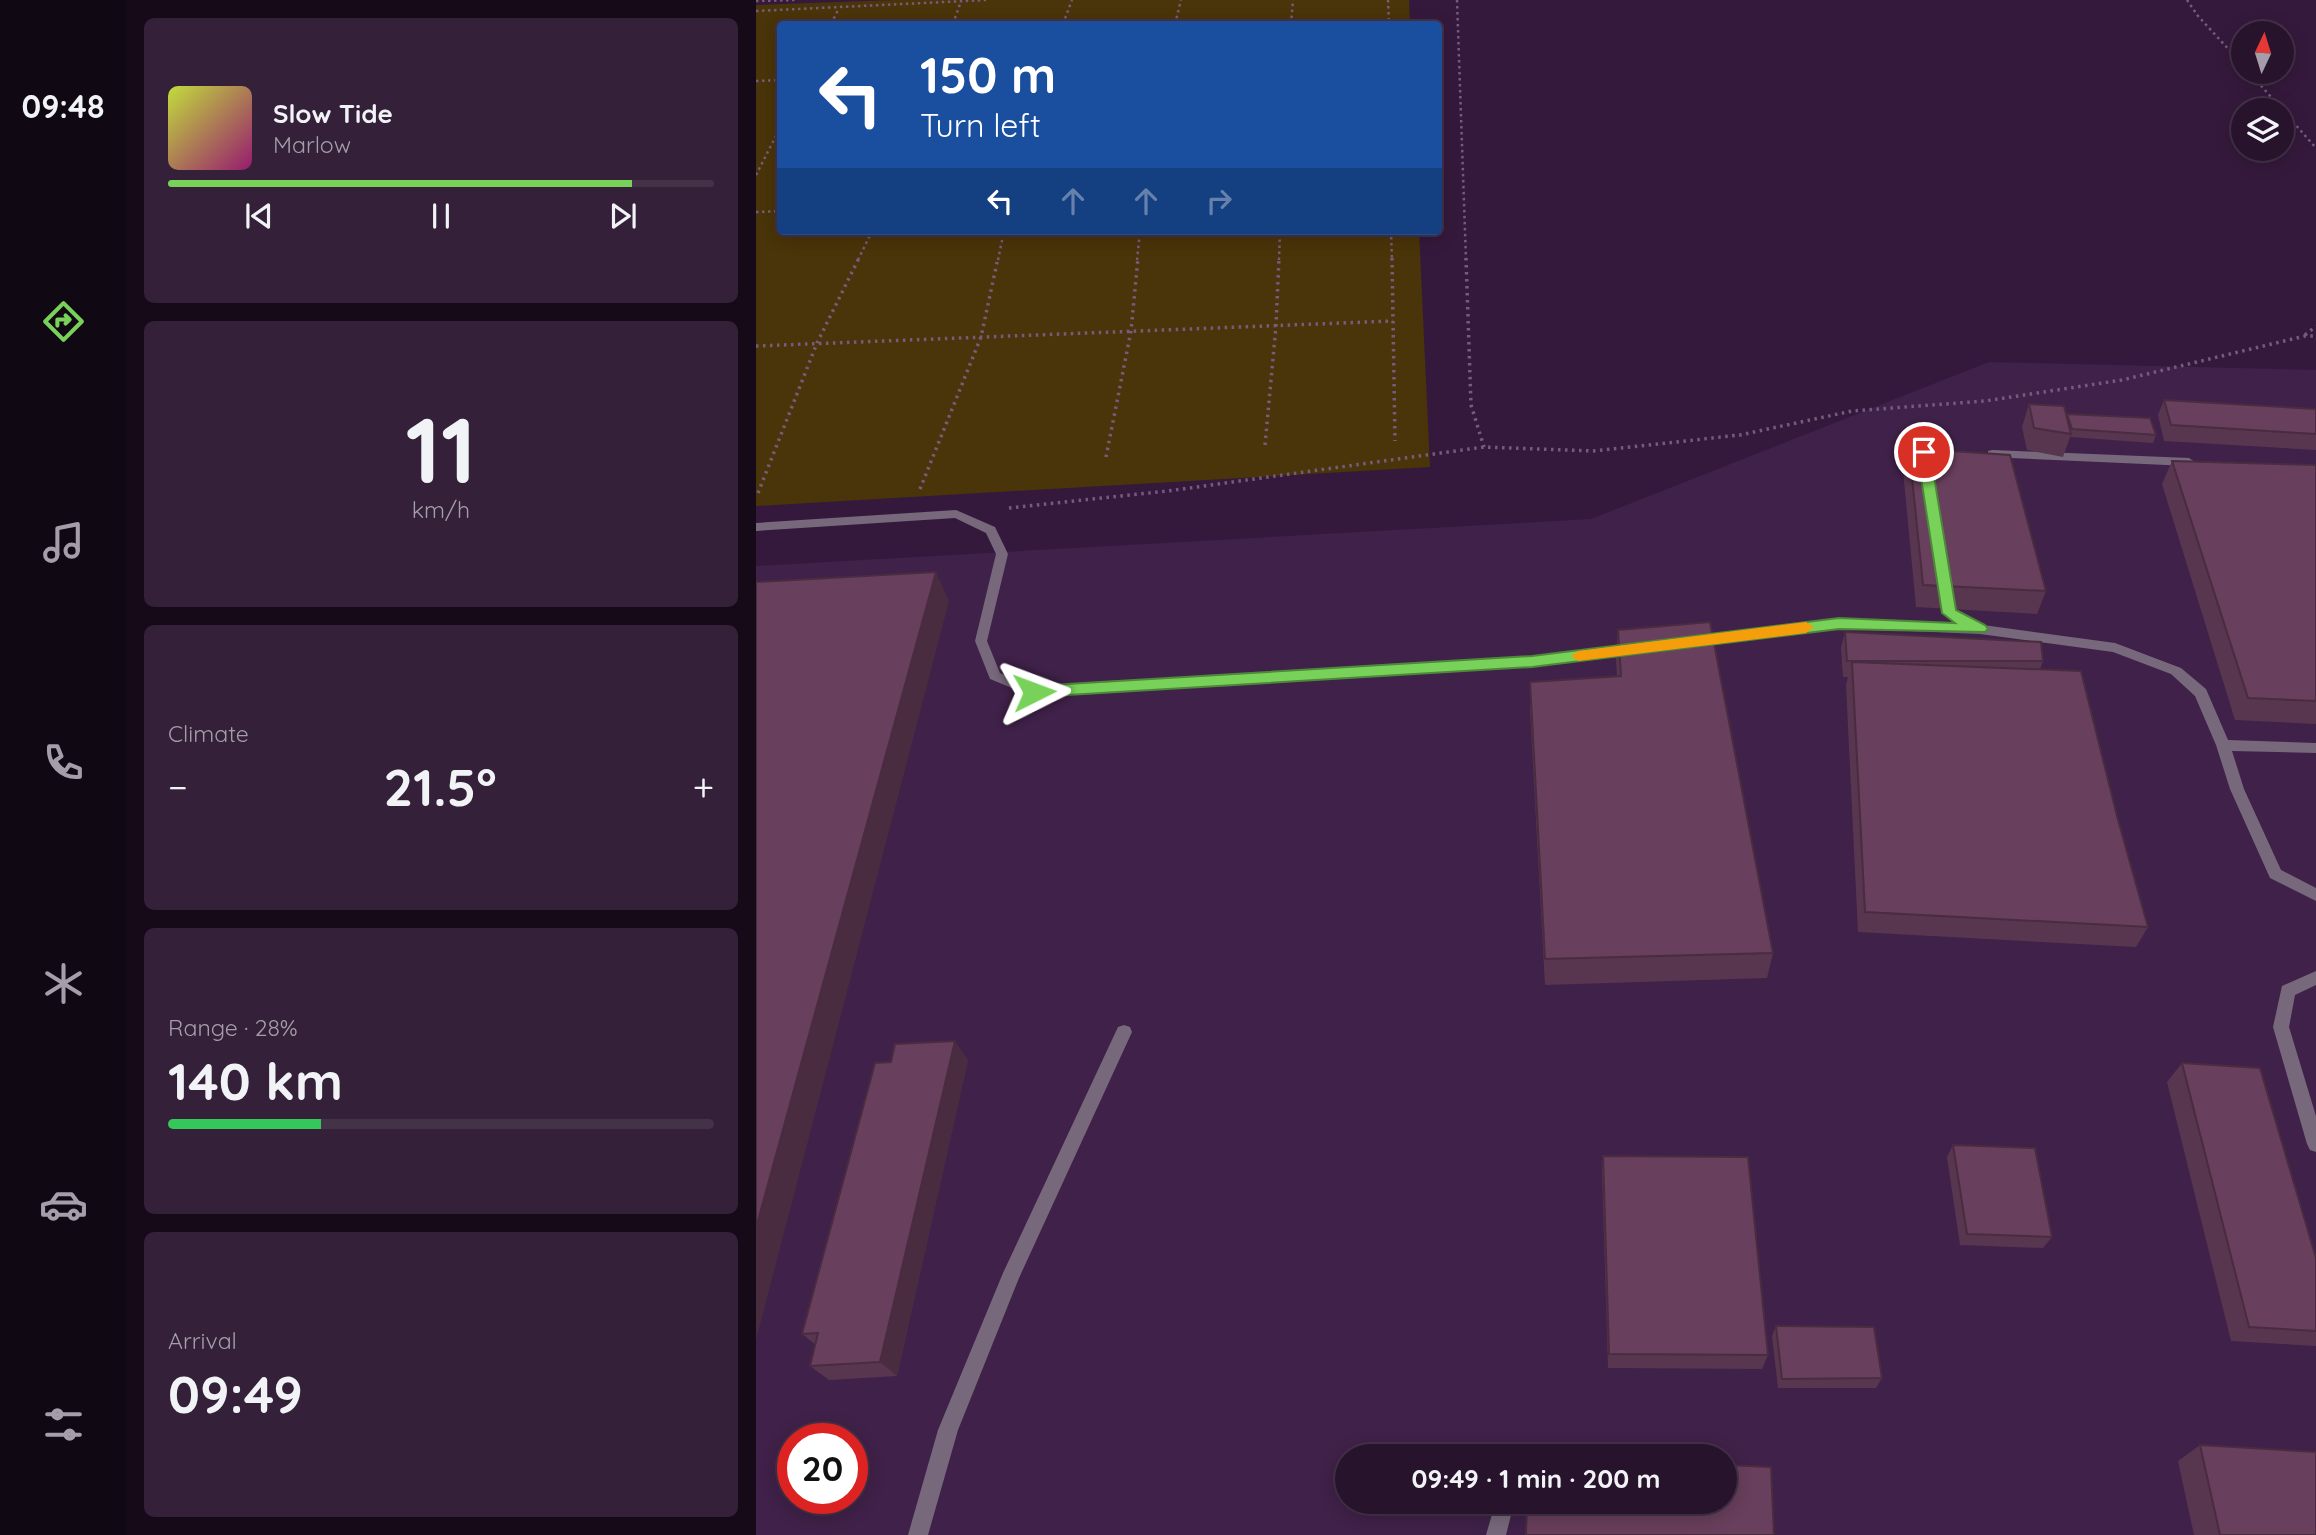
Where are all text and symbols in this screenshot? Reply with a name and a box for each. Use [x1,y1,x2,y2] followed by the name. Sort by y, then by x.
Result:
[2231,21,2294,84] north arrow
[2231,21,2294,161] map controls
[920,44,1056,105] text: 150 m
[805,49,896,140] icon: left
[22,86,104,126] text: 09:48
[273,97,393,130] text: Slow Tide
[2231,98,2294,161] button: layers
[920,105,1041,145] text: Turn left
[273,130,351,159] text: Marlow
[981,182,1019,220] icon: left
[1054,182,1092,220] icon: ahead
[1127,182,1165,220] icon: ahead
[1200,182,1238,220] icon: right
[240,197,278,235] icon: previous
[422,197,460,235] icon: pause
[604,197,642,235] icon: next
[39,297,88,346] icon: directions
[406,392,476,506] text: 11
[1894,422,1954,482] pin
[1905,433,1943,471] icon: arrive
[412,495,470,524] text: km/h
[39,518,88,567] icon: music
[997,655,1071,729] position arrow
[168,719,249,748] text: Climate
[39,738,88,787] icon: phone
[384,754,497,819] text: 21.5°
[168,763,188,811] text: −
[693,763,714,811] text: +
[39,959,88,1008] icon: climate
[168,1013,298,1042] text: Range · 28%
[168,1048,343,1113] text: 140 km
[39,1180,88,1229] icon: car
[168,1326,237,1355] text: Arrival
[168,1361,303,1426] text: 09:49
[39,1400,88,1449] icon: filters
[777,1423,868,1514] speed limit sign: 20
[1411,1462,1661,1495] text: 09:49 · 1 min · 200 m

